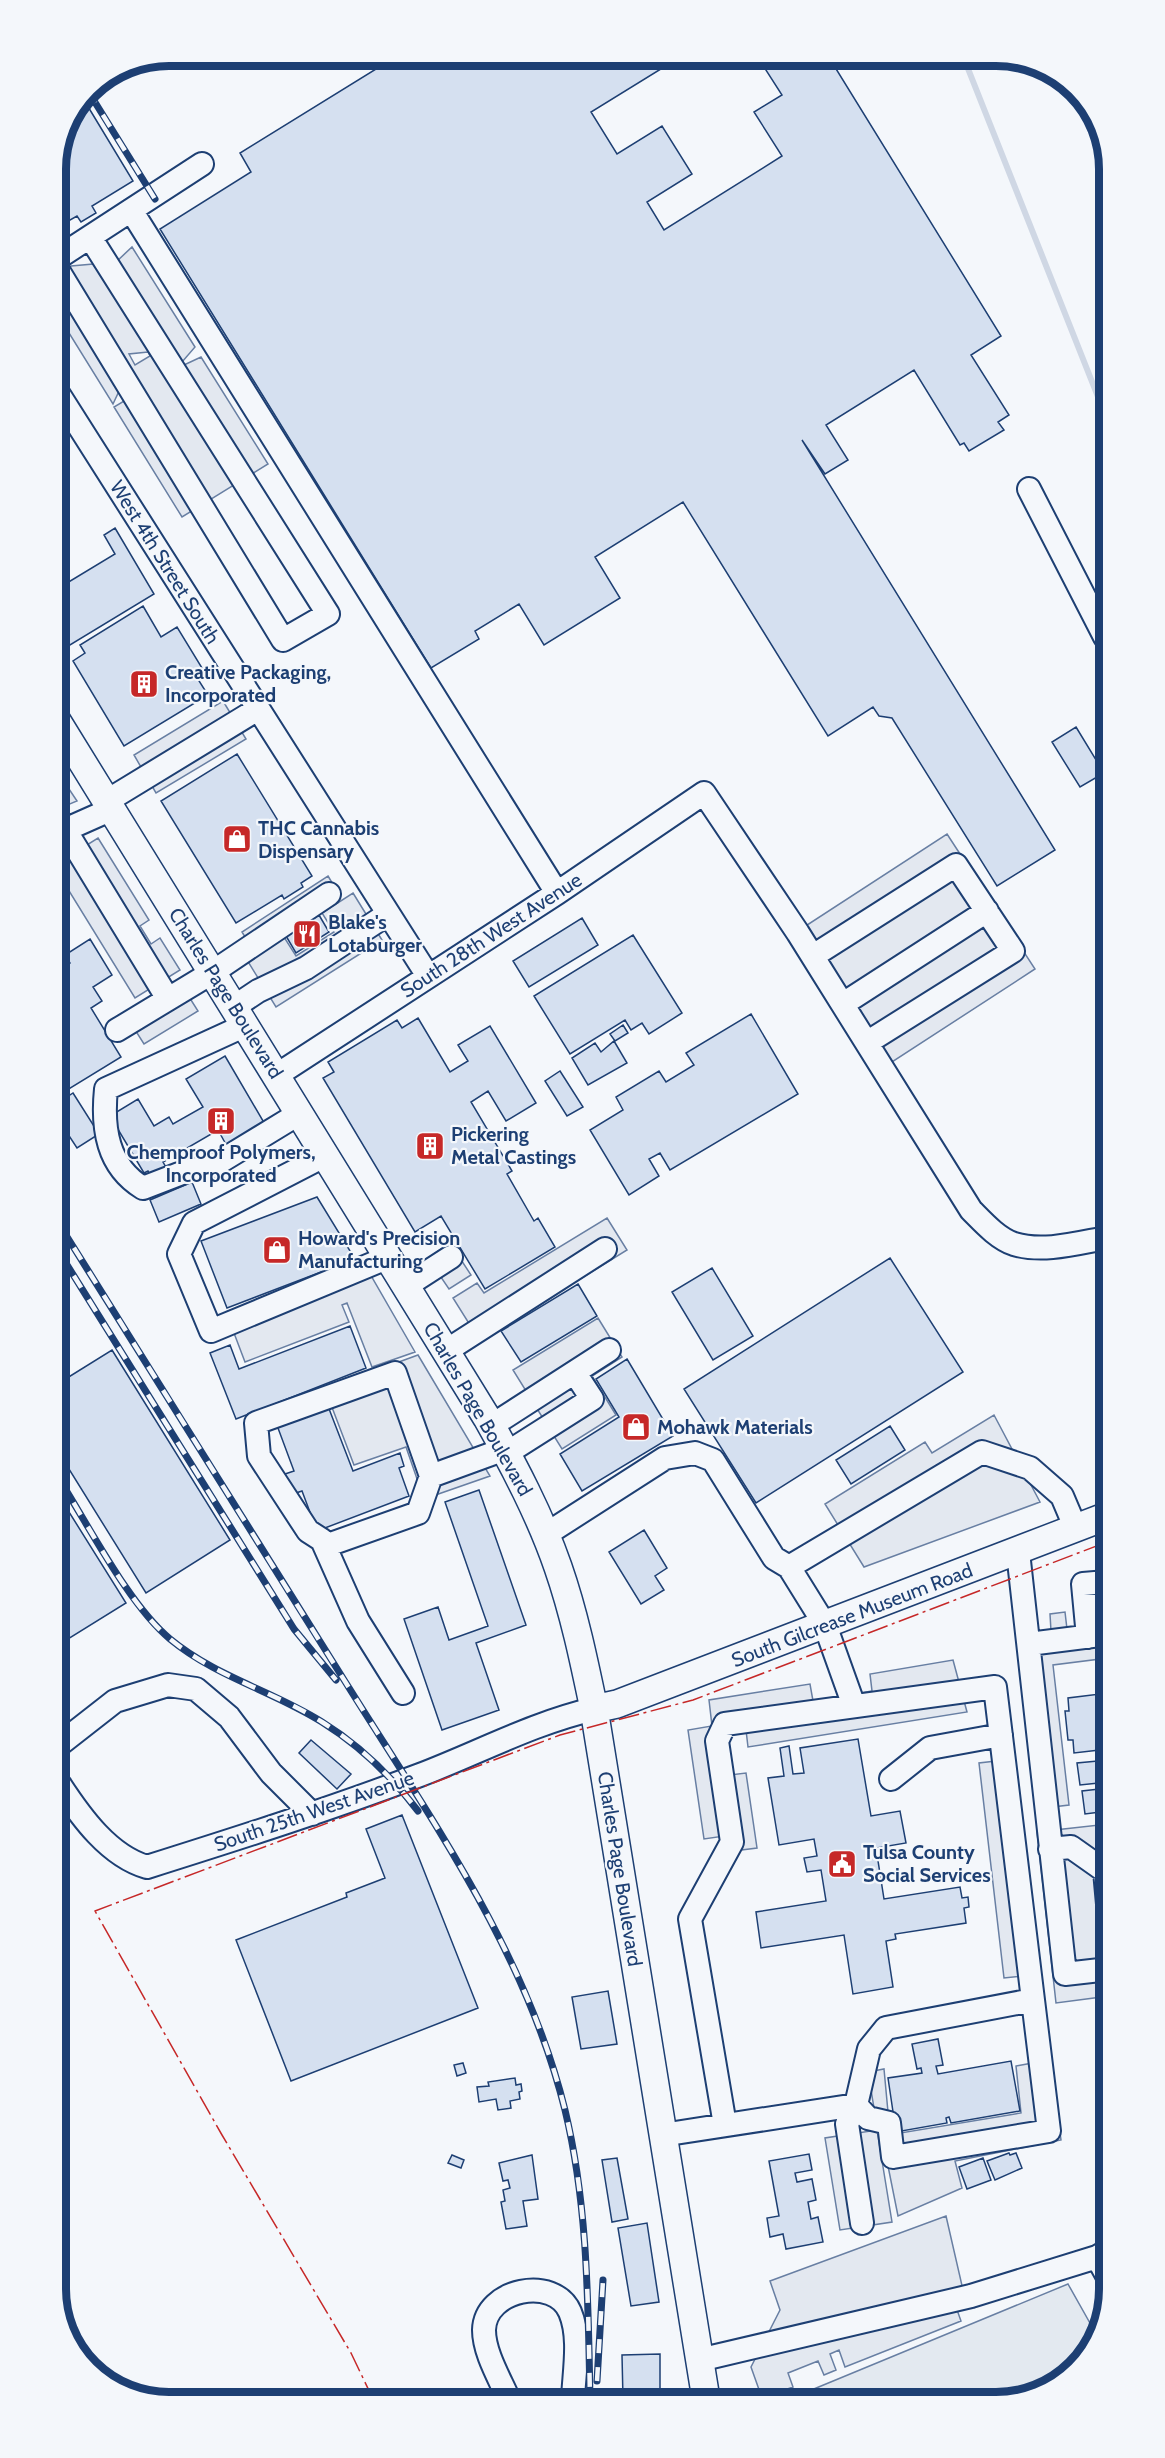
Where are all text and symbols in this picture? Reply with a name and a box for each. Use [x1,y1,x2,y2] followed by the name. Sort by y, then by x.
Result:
[105,476,225,648] street label: West 4th Street South
[165,660,331,707] place label: Creative Packaging, Incorporated
[128,668,160,700] building icon: Creative Packaging, Incorporated
[258,816,379,863] place label: THC Cannabis Dispensary
[221,823,253,855] shop icon: THC Cannabis Dispensary
[396,867,586,1003] street label: South 28th West Avenue
[164,903,288,1083] street label: Charles Page Boulevard
[328,910,422,957] place label: Blake's Lotaburger
[291,918,323,950] restaurant icon: Blake's Lotaburger
[205,1105,237,1137] building icon: Chemproof Polymers, Incorporated
[451,1122,576,1169] place label: Pickering Metal Castings
[414,1130,446,1162] building icon: Pickering Metal Castings
[126,1140,316,1187] place label: Chemproof Polymers, Incorporated
[298,1226,460,1273] place label: Howard's Precision Manufacturing
[261,1234,293,1266] shop icon: Howard's Precision Manufacturing
[418,1318,538,1500] street label: Charles Page Boulevard
[620,1411,652,1443] shop icon: Mohawk Materials
[657,1415,813,1439] place label: Mohawk Materials
[728,1558,976,1672] street label: South Gilcrease Museum Road
[211,1765,417,1857] street label: South 25th West Avenue
[593,1770,647,1968] street label: Charles Page Boulevard
[863,1840,991,1887] place label: Tulsa County Social Services
[826,1848,858,1880] public building icon: Tulsa County Social Services

